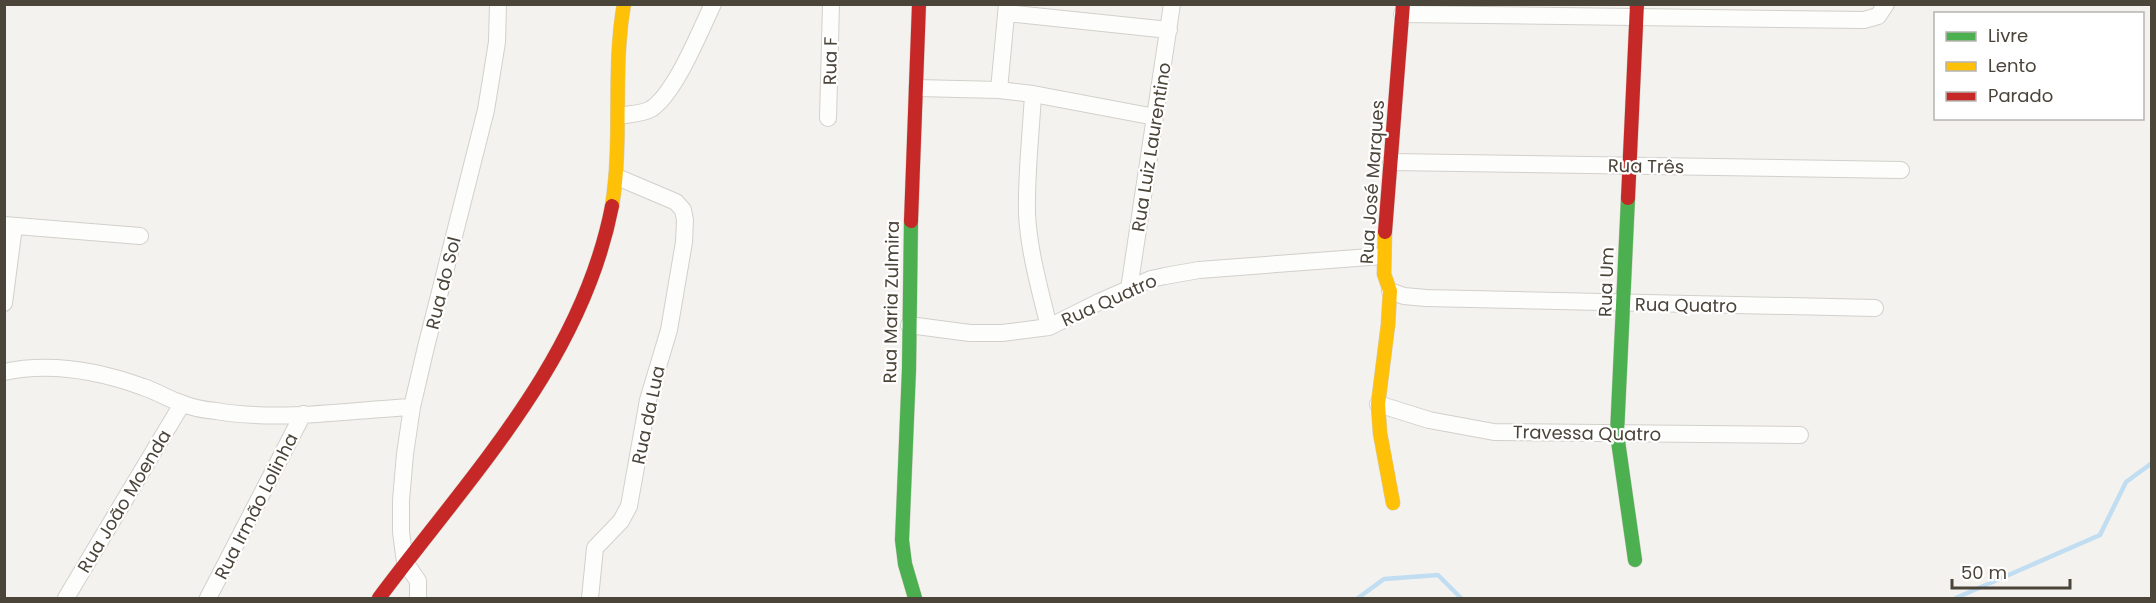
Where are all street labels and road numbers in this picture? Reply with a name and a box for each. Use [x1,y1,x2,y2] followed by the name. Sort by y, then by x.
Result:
[817,37,843,85] street label: Rua F
[1125,61,1177,233] street label: Rua Luiz Laurentino
[1354,99,1390,265] street label: Rua José Marques
[1608,153,1684,179] street label: Rua Três
[877,220,905,384] street label: Rua Maria Zulmira
[419,234,467,332] street label: Rua do Sol
[1592,247,1620,317] street label: Rua Um
[1057,268,1161,332] street label: Rua Quatro
[1635,292,1737,318] street label: Rua Quatro
[625,363,671,467] street label: Rua da Lua
[1513,419,1661,447] street label: Travessa Quatro
[71,425,177,577] street label: Rua João Moenda
[208,429,304,583] street label: Rua Irmão Lolinha

